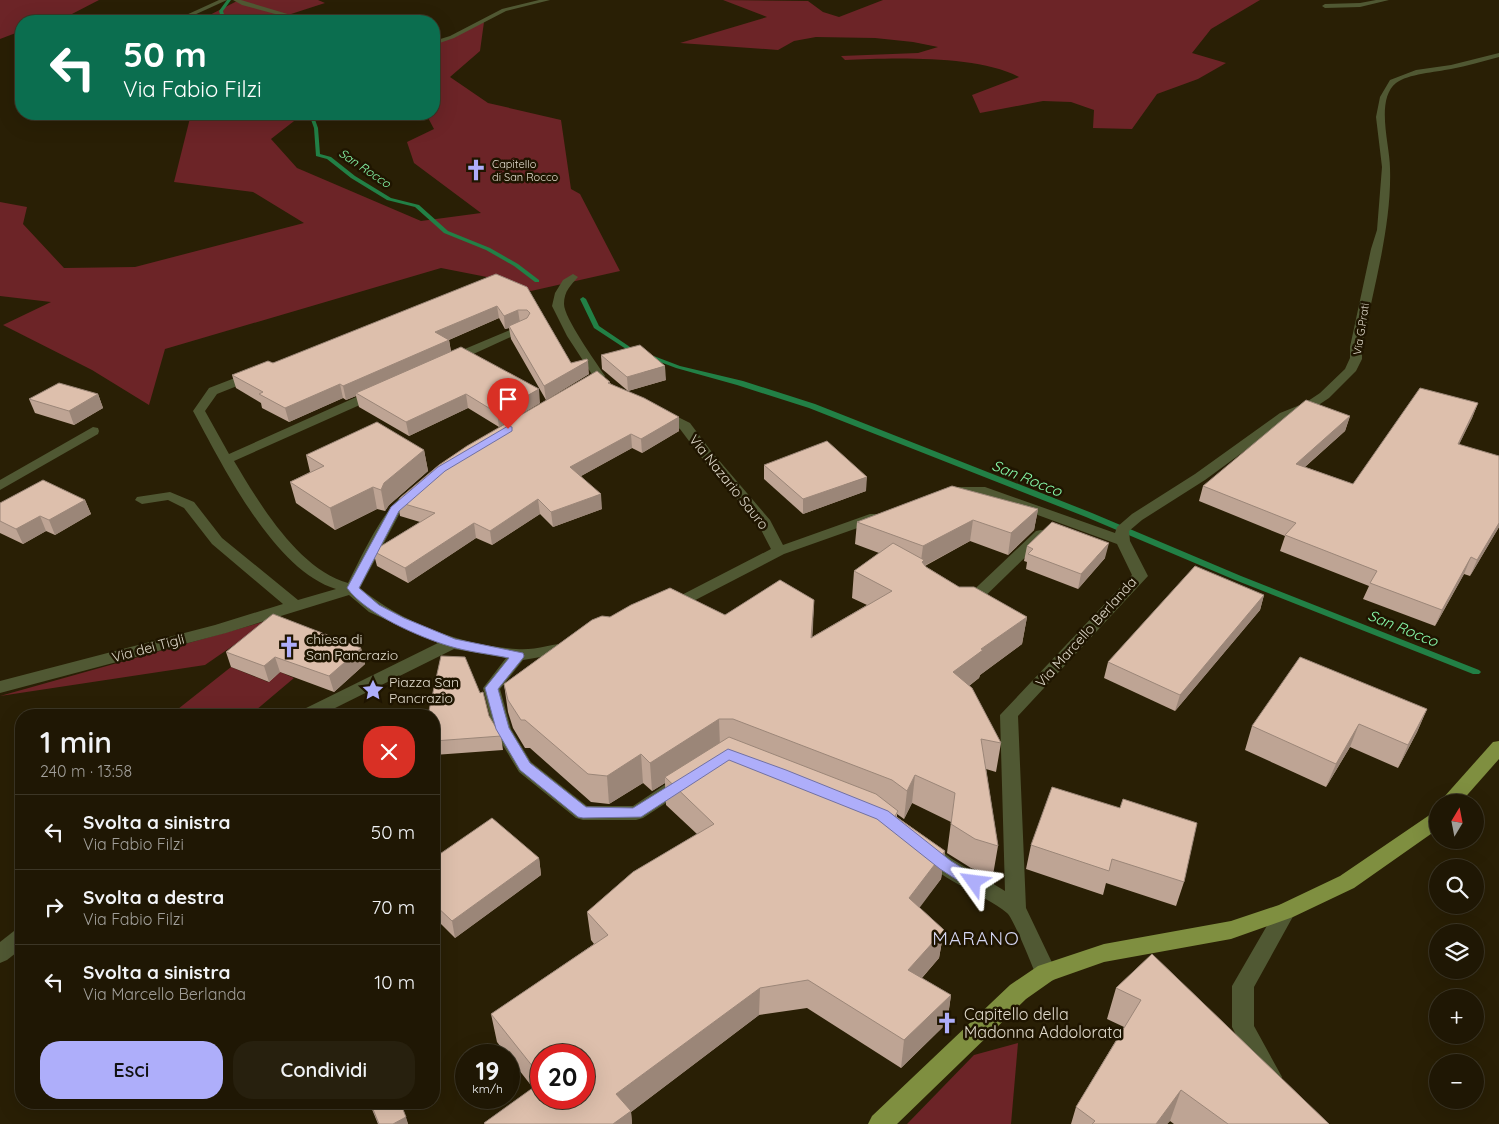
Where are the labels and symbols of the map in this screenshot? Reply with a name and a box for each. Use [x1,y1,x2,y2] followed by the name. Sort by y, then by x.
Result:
[336,145,394,191] water label: San Rocco
[463,157,489,183] church icon: Capitello di San Rocco
[492,157,559,184] place label: Capitello di San Rocco
[1350,302,1372,356] street label: Via G.Prati
[487,378,529,429] pin
[685,431,773,533] street label: Via Nazario Sauro
[989,455,1066,501] water label: San Rocco
[1032,573,1140,691] street label: Via Marcello Berlanda
[1365,605,1442,651] water label: San Rocco
[110,630,186,666] street label: Via dei Tigli
[306,630,398,664] place label: chiesa di San Pancrazio
[276,634,302,660] church icon: chiesa di San Pancrazio
[389,673,459,707] place label: Piazza San Pancrazio
[360,677,386,703] place icon: Piazza San Pancrazio
[1429,794,1484,849] north arrow
[947,855,999,907] position arrow
[932,926,1020,950] district label: MARANO
[964,1004,1122,1042] place label: Capitello della Madonna Addolorata
[934,1010,960,1036] church icon: Capitello della Madonna Addolorata
[530,1044,595,1109] speed limit sign: 20

